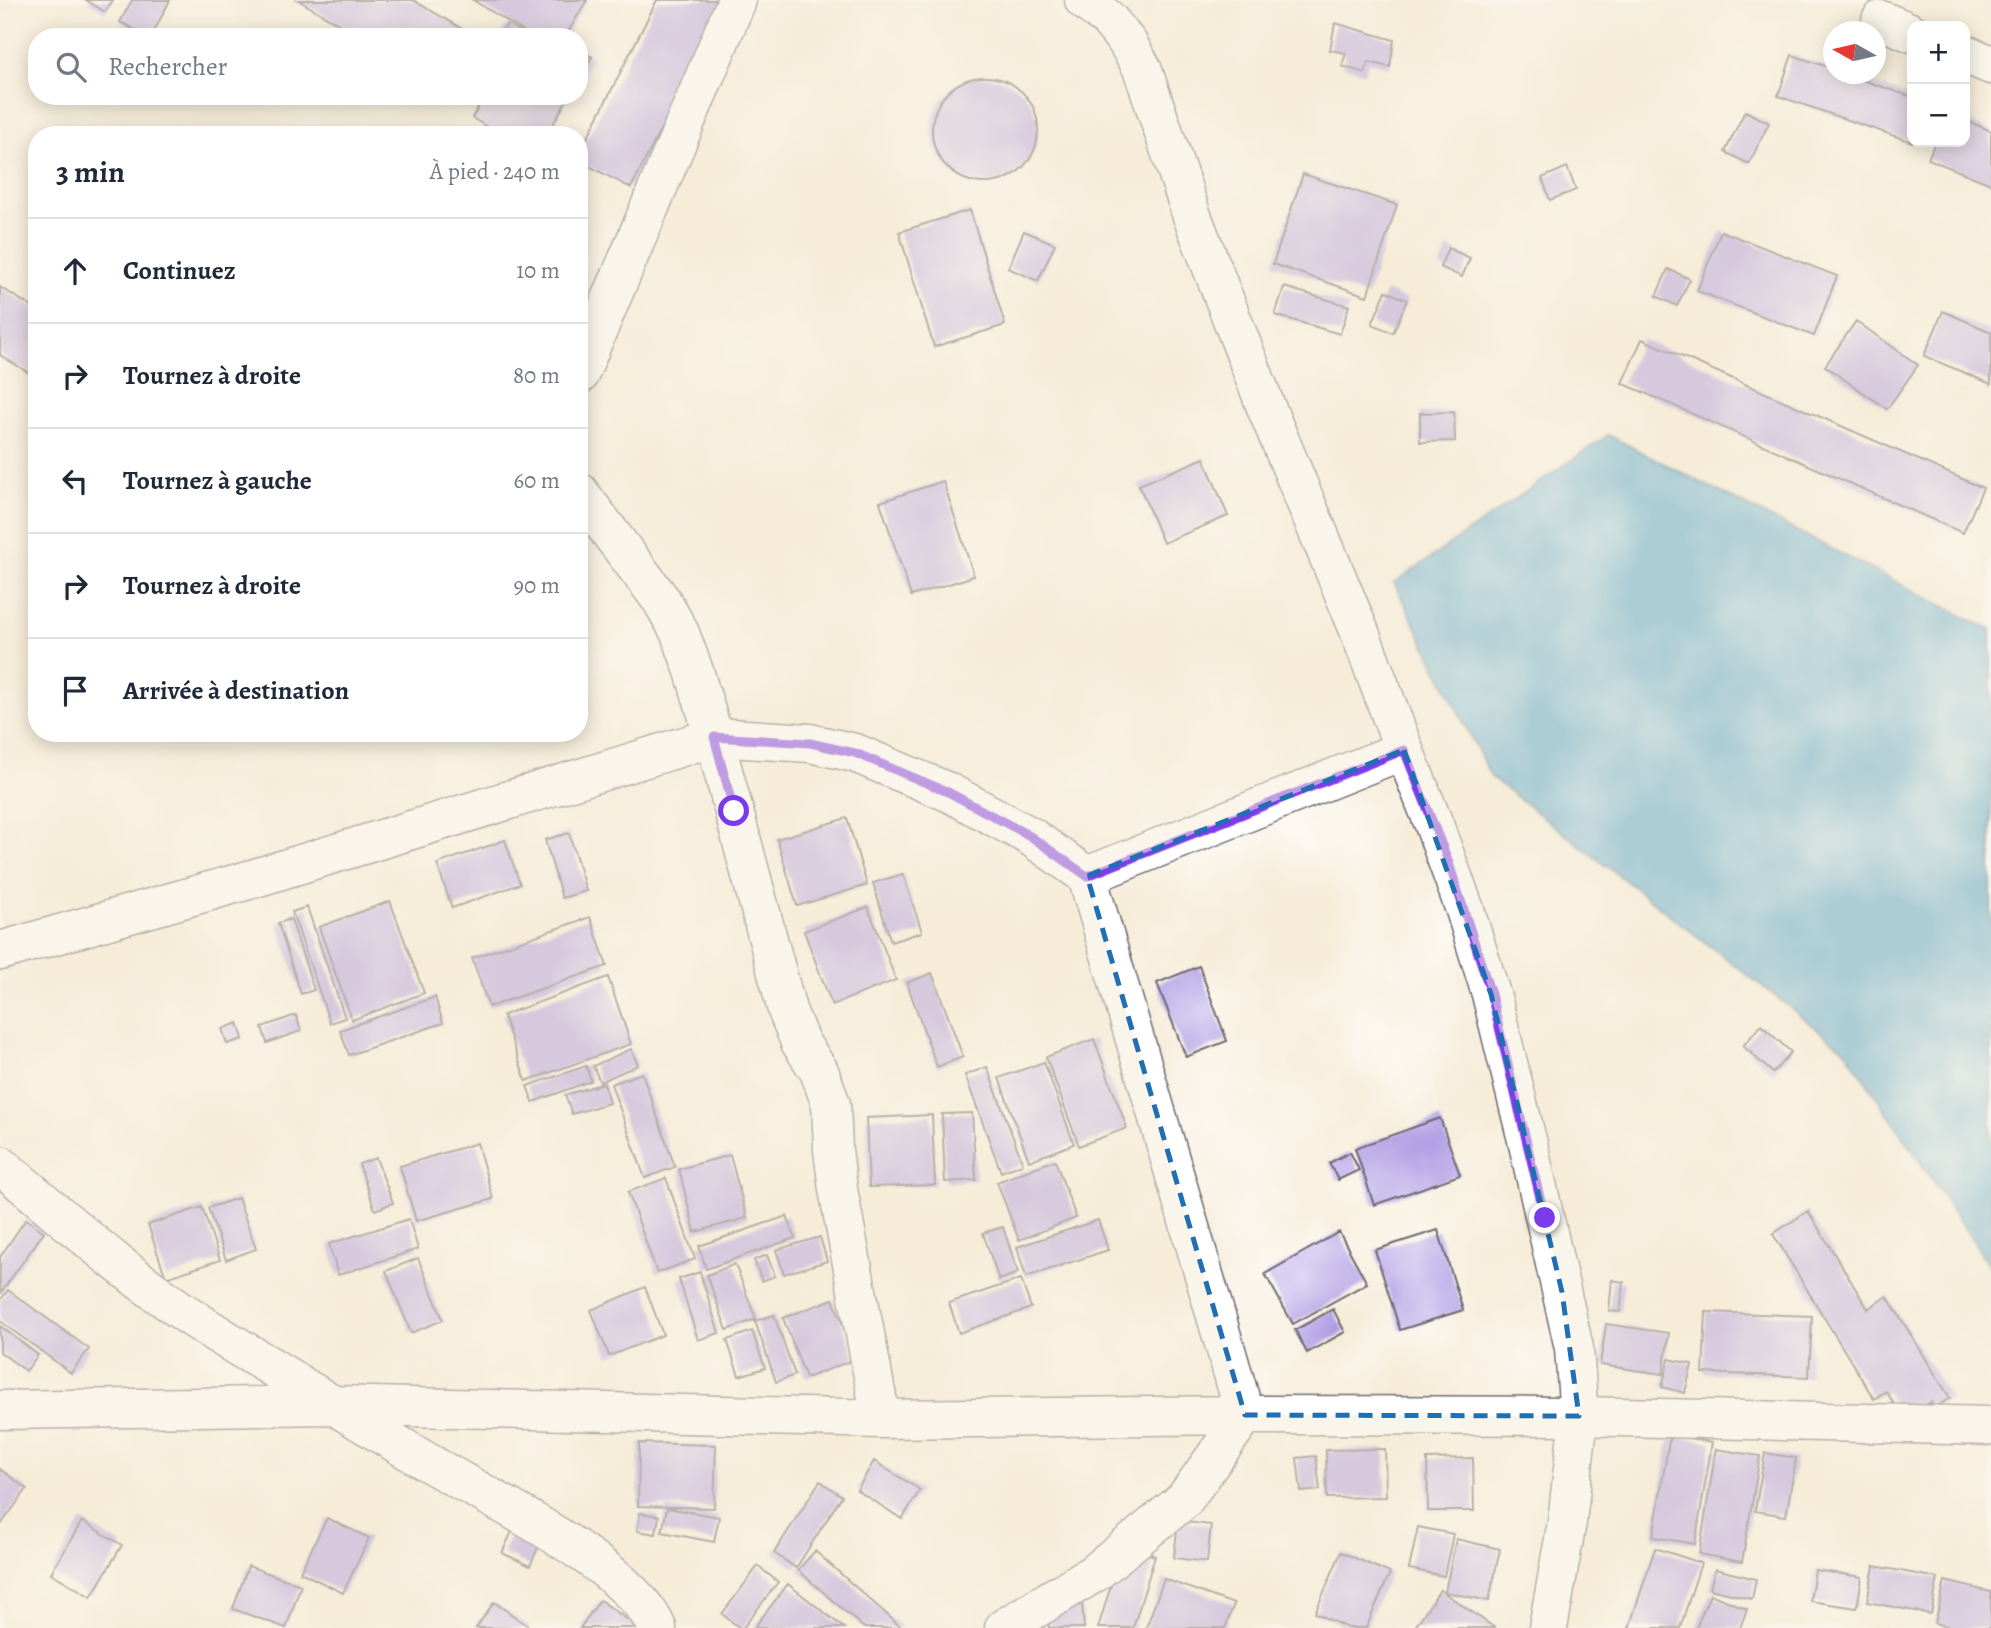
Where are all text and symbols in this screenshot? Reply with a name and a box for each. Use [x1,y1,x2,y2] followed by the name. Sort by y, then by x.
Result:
[1823,21,1886,84] north arrow
[1907,21,1970,147] map controls
[1907,21,1970,84] button: +
[28,28,588,105] search box
[52,48,90,86] icon: search
[108,49,228,84] text: Rechercher
[1907,84,1970,147] button: −
[56,152,125,192] text: 3 min
[430,156,560,187] text: À pied · 240 m
[56,252,94,290] icon: ahead
[123,253,236,288] text: Continuez
[516,255,560,286] text: 10 m
[56,357,94,395] icon: right
[123,358,301,393] text: Tournez à droite
[513,360,560,391] text: 80 m
[56,462,94,500] icon: left
[123,463,312,498] text: Tournez à gauche
[513,465,560,496] text: 60 m
[56,567,94,605] icon: right
[123,568,301,603] text: Tournez à droite
[514,570,560,601] text: 90 m
[56,672,94,710] icon: arrive
[123,673,349,708] text: Arrivée à destination
[718,795,749,826] route start
[1529,1202,1560,1233] route end

